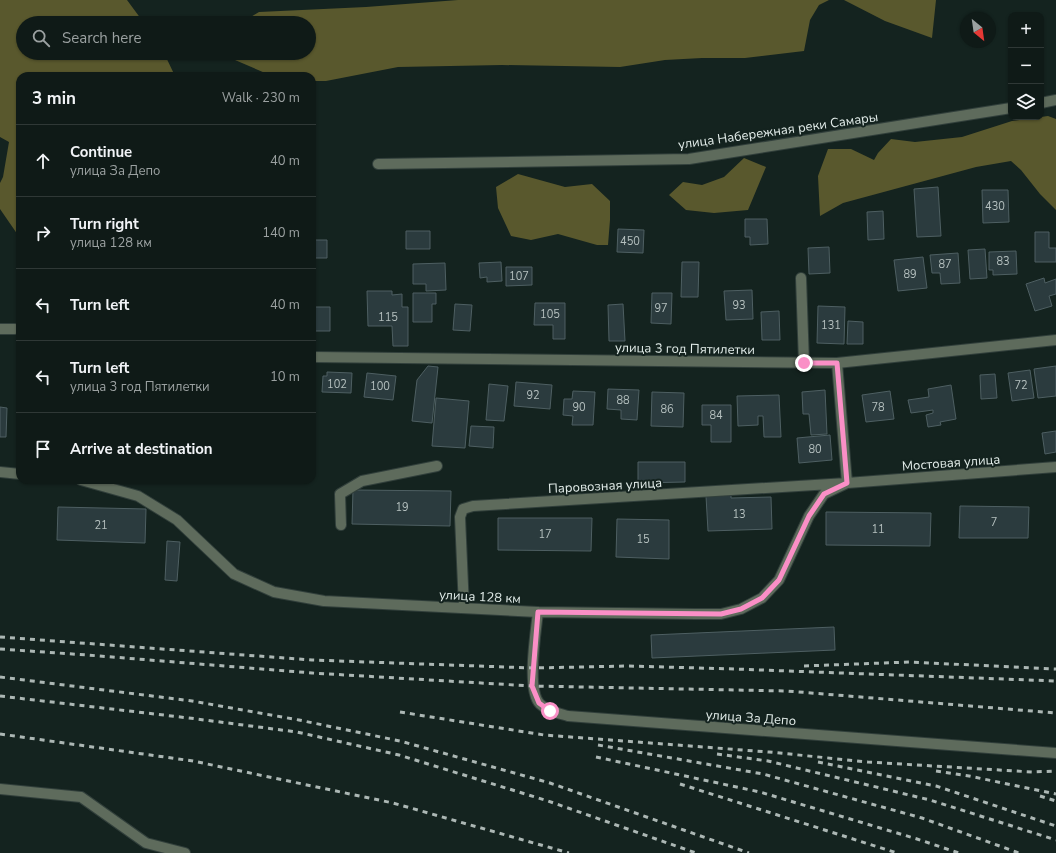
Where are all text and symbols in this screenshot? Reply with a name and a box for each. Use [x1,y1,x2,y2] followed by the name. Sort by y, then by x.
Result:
[960,12,996,48] north arrow
[1008,12,1044,120] map controls
[1008,12,1044,48] button: +
[16,16,316,60] search box
[30,27,52,49] icon: search
[62,28,142,48] text: Search here
[1008,48,1044,84] button: −
[1008,84,1044,120] button: layers
[32,87,76,110] text: 3 min
[222,89,300,107] text: Walk · 230 m
[677,108,879,154] street label: улица Набережная реки Самары
[70,142,132,162] text: Continue
[32,150,54,172] icon: ahead
[270,152,300,170] text: 40 m
[70,162,160,180] text: улица За Депо
[985,199,1005,214] house number: 430
[70,214,139,234] text: Turn right
[32,222,54,244] icon: right
[262,224,300,242] text: 140 m
[70,234,152,252] text: улица 128 км
[620,234,640,249] house number: 450
[996,254,1010,269] house number: 83
[938,257,952,272] house number: 87
[903,267,917,282] house number: 89
[509,269,529,284] house number: 107
[32,294,54,316] icon: left
[70,295,129,315] text: Turn left
[270,296,300,314] text: 40 m
[732,298,746,313] house number: 93
[654,301,668,316] house number: 97
[540,307,560,322] house number: 105
[378,310,398,325] house number: 115
[821,318,841,333] house number: 131
[615,339,755,359] street label: улица 3 год Пятилетки
[795,354,813,372] route end
[70,358,129,378] text: Turn left
[32,366,54,388] icon: left
[270,368,300,386] text: 10 m
[327,377,347,392] house number: 102
[70,378,210,396] text: улица 3 год Пятилетки
[1014,378,1028,393] house number: 72
[370,379,390,394] house number: 100
[526,388,540,403] house number: 92
[616,393,630,408] house number: 88
[572,400,586,415] house number: 90
[871,400,885,415] house number: 78
[660,402,674,417] house number: 86
[709,408,723,423] house number: 84
[32,438,54,460] icon: arrive
[70,439,213,459] text: Arrive at destination
[808,442,822,457] house number: 80
[901,451,1001,475] street label: Мостовая улица
[548,474,662,498] street label: Паровозная улица
[395,500,409,515] house number: 19
[732,507,746,522] house number: 13
[991,515,997,530] house number: 7
[94,518,108,533] house number: 21
[871,522,885,537] house number: 11
[538,527,552,542] house number: 17
[636,532,650,547] house number: 15
[439,586,521,608] street label: улица 128 км
[541,702,559,720] route start
[705,706,797,730] street label: улица За Депо

